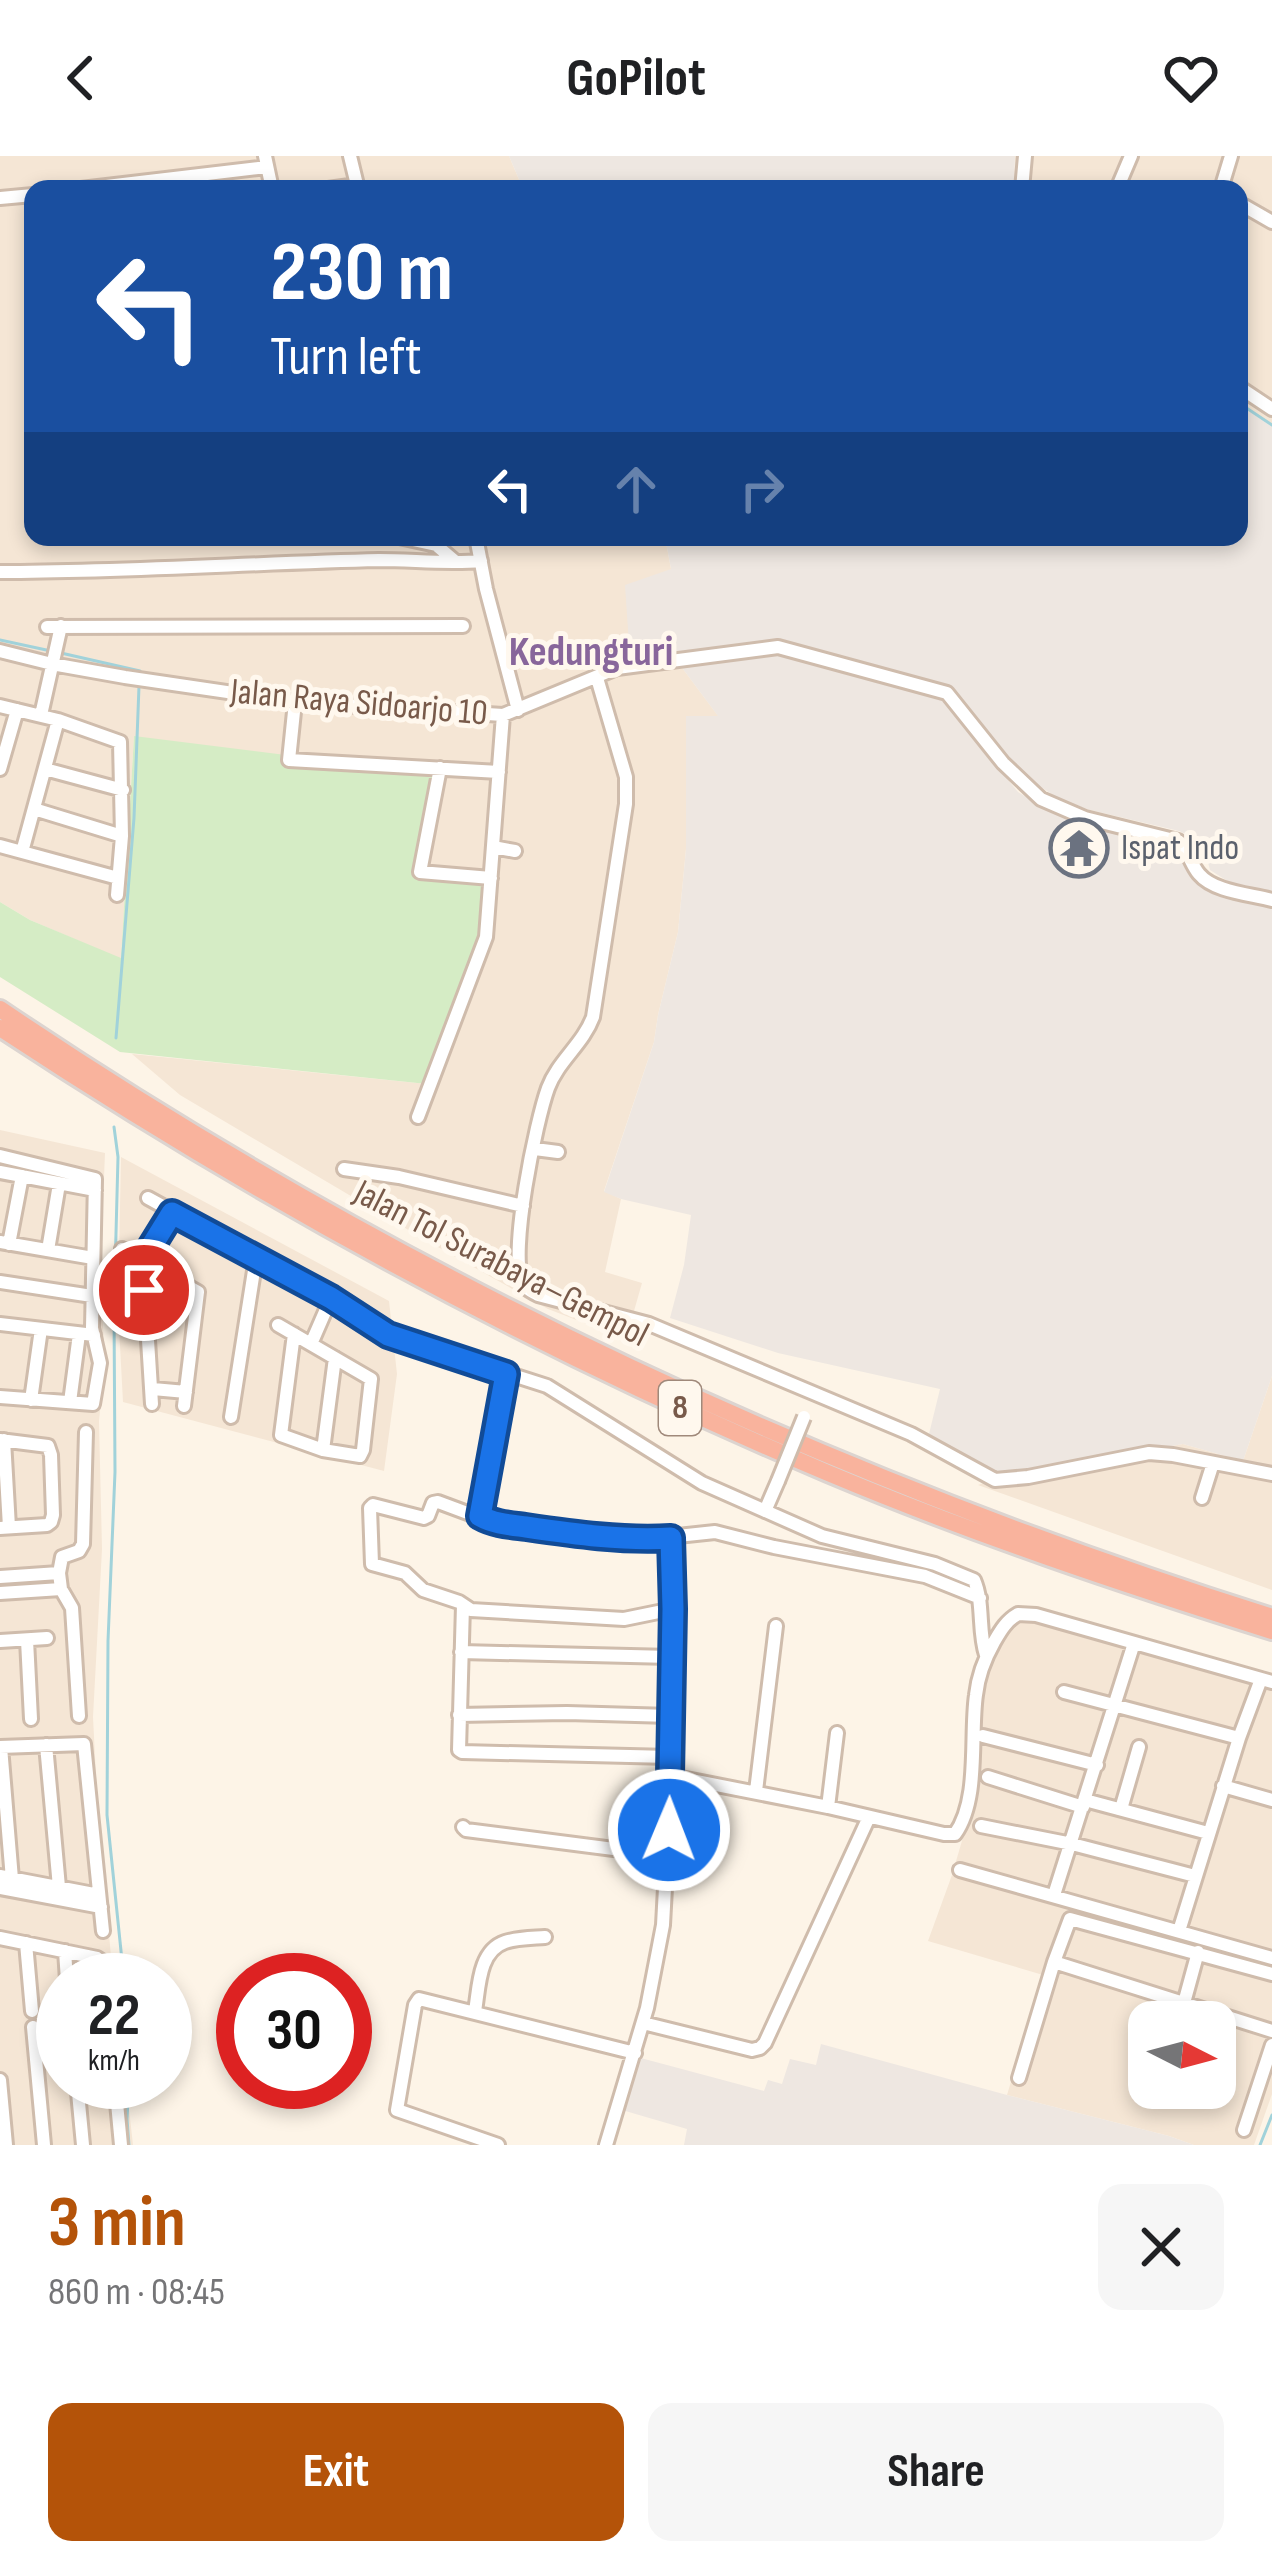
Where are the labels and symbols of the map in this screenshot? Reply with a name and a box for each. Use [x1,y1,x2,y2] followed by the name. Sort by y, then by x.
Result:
[509,627,673,678] district label: Kedungturi
[228,670,489,736] street label: Jalan Raya Sidoarjo 10
[1048,817,1110,879] temple icon: Ispat Indo
[1121,827,1239,870] place label: Ispat Indo
[346,1171,655,1357] street label: Jalan Tol Surabaya–Gempol
[93,1239,195,1341] pin
[659,1381,701,1435] road number: 8
[606,1767,732,1893] position arrow
[216,1953,372,2109] speed limit sign: 30
[1128,2001,1236,2109] north arrow

